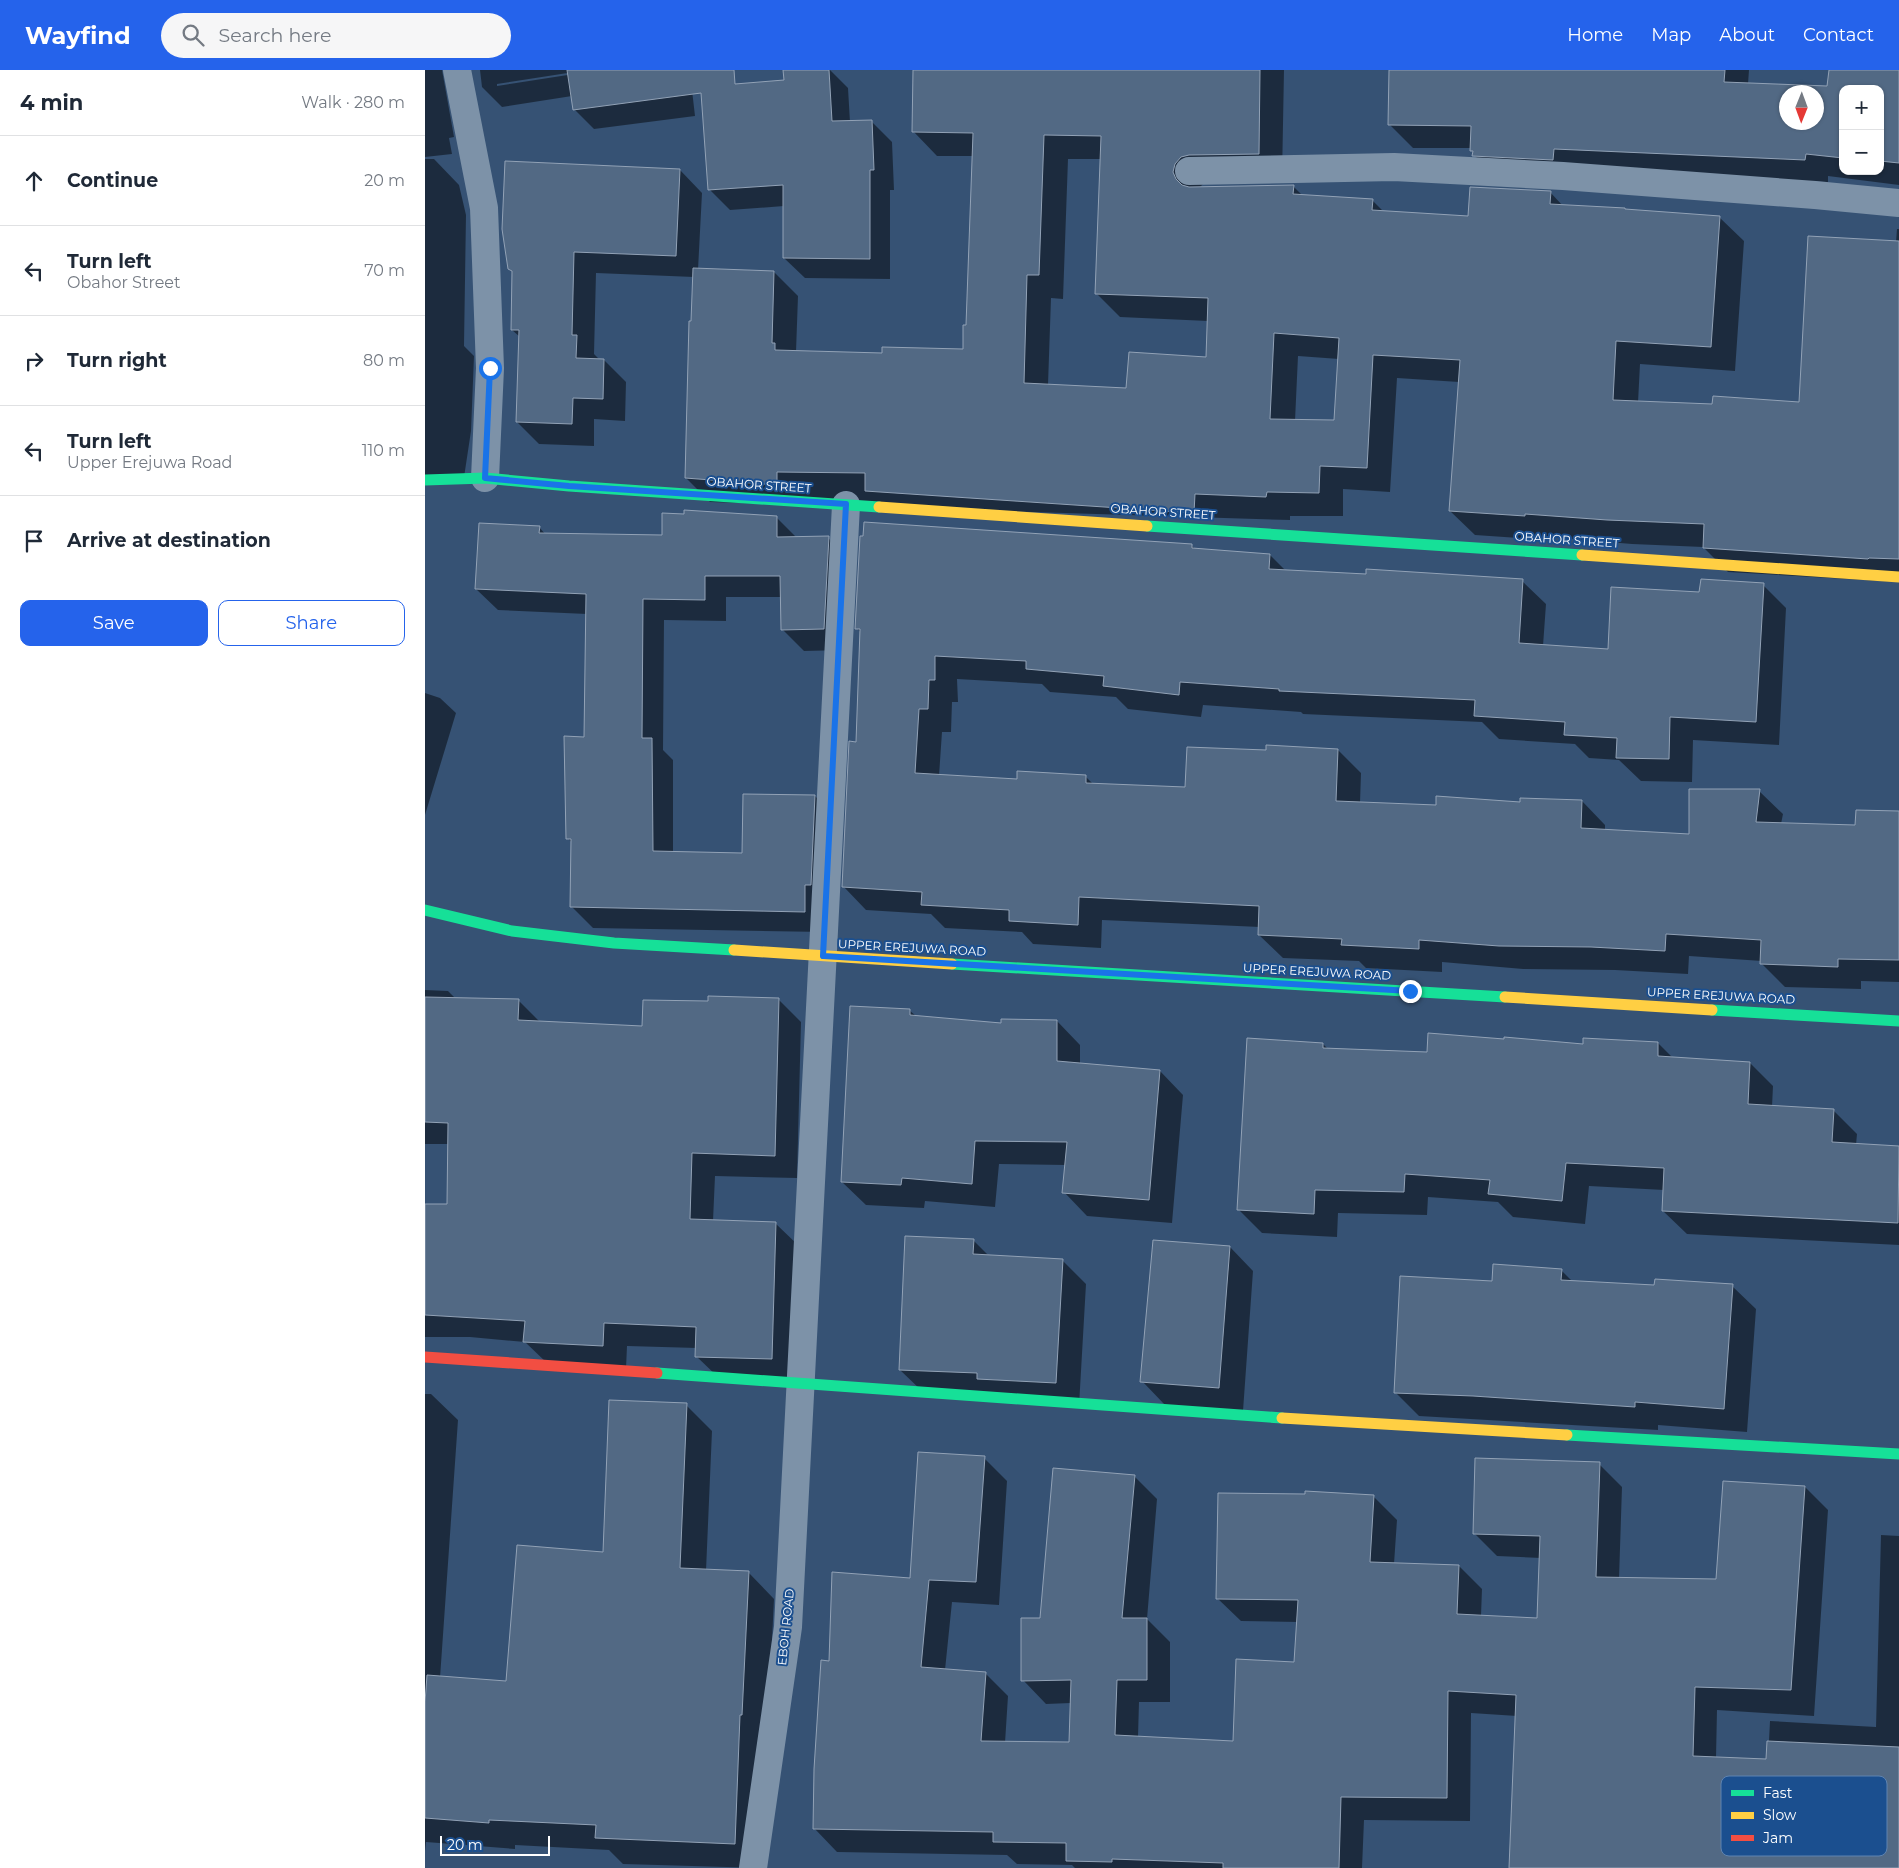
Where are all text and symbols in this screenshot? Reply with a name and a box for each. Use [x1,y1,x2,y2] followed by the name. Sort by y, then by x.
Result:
[161,13,511,58] search box
[25,21,131,50] text: Wayfind
[179,21,207,49] icon: search
[219,24,332,47] text: Search here
[1567,24,1623,46] text: Home
[1651,24,1691,46] text: Map
[1719,24,1775,46] text: About
[1803,24,1874,46] text: Contact
[1779,85,1824,130] north arrow
[1839,85,1884,175] map controls
[1839,85,1884,130] button: +
[20,90,83,115] text: 4 min
[301,93,405,112] text: Walk · 280 m
[1839,130,1884,175] button: −
[20,167,48,195] icon: ahead
[67,169,158,192] text: Continue
[364,171,405,190] text: 20 m
[67,250,152,273] text: Turn left
[20,257,48,285] icon: left
[364,261,405,280] text: 70 m
[67,273,181,292] text: Obahor Street
[20,347,48,375] icon: right
[67,349,167,372] text: Turn right
[363,351,405,370] text: 80 m
[479,357,502,380] route start
[67,430,152,453] text: Turn left
[20,437,48,465] icon: left
[362,441,405,460] text: 110 m
[67,453,232,472] text: Upper Erejuwa Road
[706,473,812,496] street label: OBAHOR STREET
[1110,500,1216,523] street label: OBAHOR STREET
[20,527,48,555] icon: arrive
[1514,528,1620,551] street label: OBAHOR STREET
[67,529,271,552] text: Arrive at destination
[20,600,208,646] button: Save
[218,600,405,646] button: Share
[838,936,987,959] street label: UPPER EREJUWA ROAD
[1243,960,1392,983] street label: UPPER EREJUWA ROAD
[1399,980,1422,1003] route end
[1647,984,1796,1007] street label: UPPER EREJUWA ROAD
[774,1588,797,1666] street label: EBOH ROAD
[1721,1776,1887,1856] legend
[1763,1784,1793,1802] text: Fast
[1763,1806,1797,1824] text: Slow
[1762,1829,1793,1847] text: Jam
[440,1833,550,1856] scale bar
[447,1836,483,1854] text: 20 m

